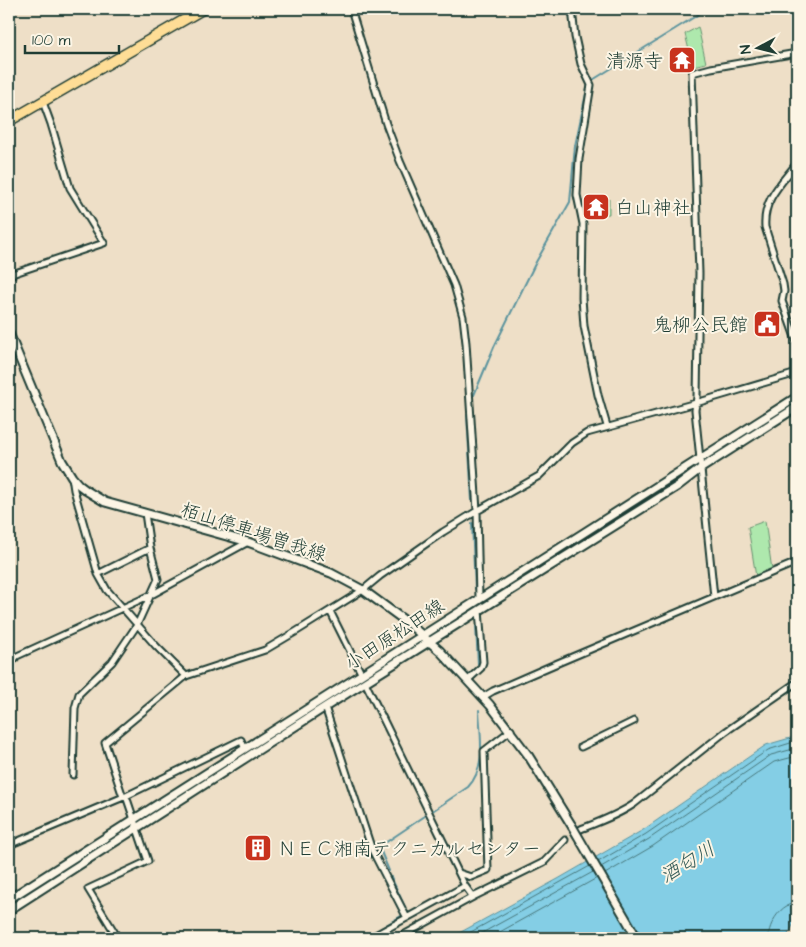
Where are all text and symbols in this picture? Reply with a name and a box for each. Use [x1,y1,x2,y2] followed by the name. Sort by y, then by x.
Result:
[25,22,119,54] scale bar
[734,22,784,72] north arrow
[32,30,71,51] text: 100 m
[736,44,757,55] text: N
[667,45,697,75] temple icon: 清源寺
[606,48,663,75] place label: 清源寺
[581,192,611,222] temple icon: 白山神社
[615,195,691,222] place label: 白山神社
[752,309,782,339] public building icon: 鬼柳公民館
[653,312,748,339] place label: 鬼柳公民館
[177,496,330,569] street label: 栢山停車場曽我線
[340,593,450,678] street label: 小田原松田線
[243,833,273,863] building icon: ＮＥＣ湘南テクニカルセンター
[655,835,720,890] water label: 酒匂川
[277,836,541,863] place label: ＮＥＣ湘南テクニカルセンター

